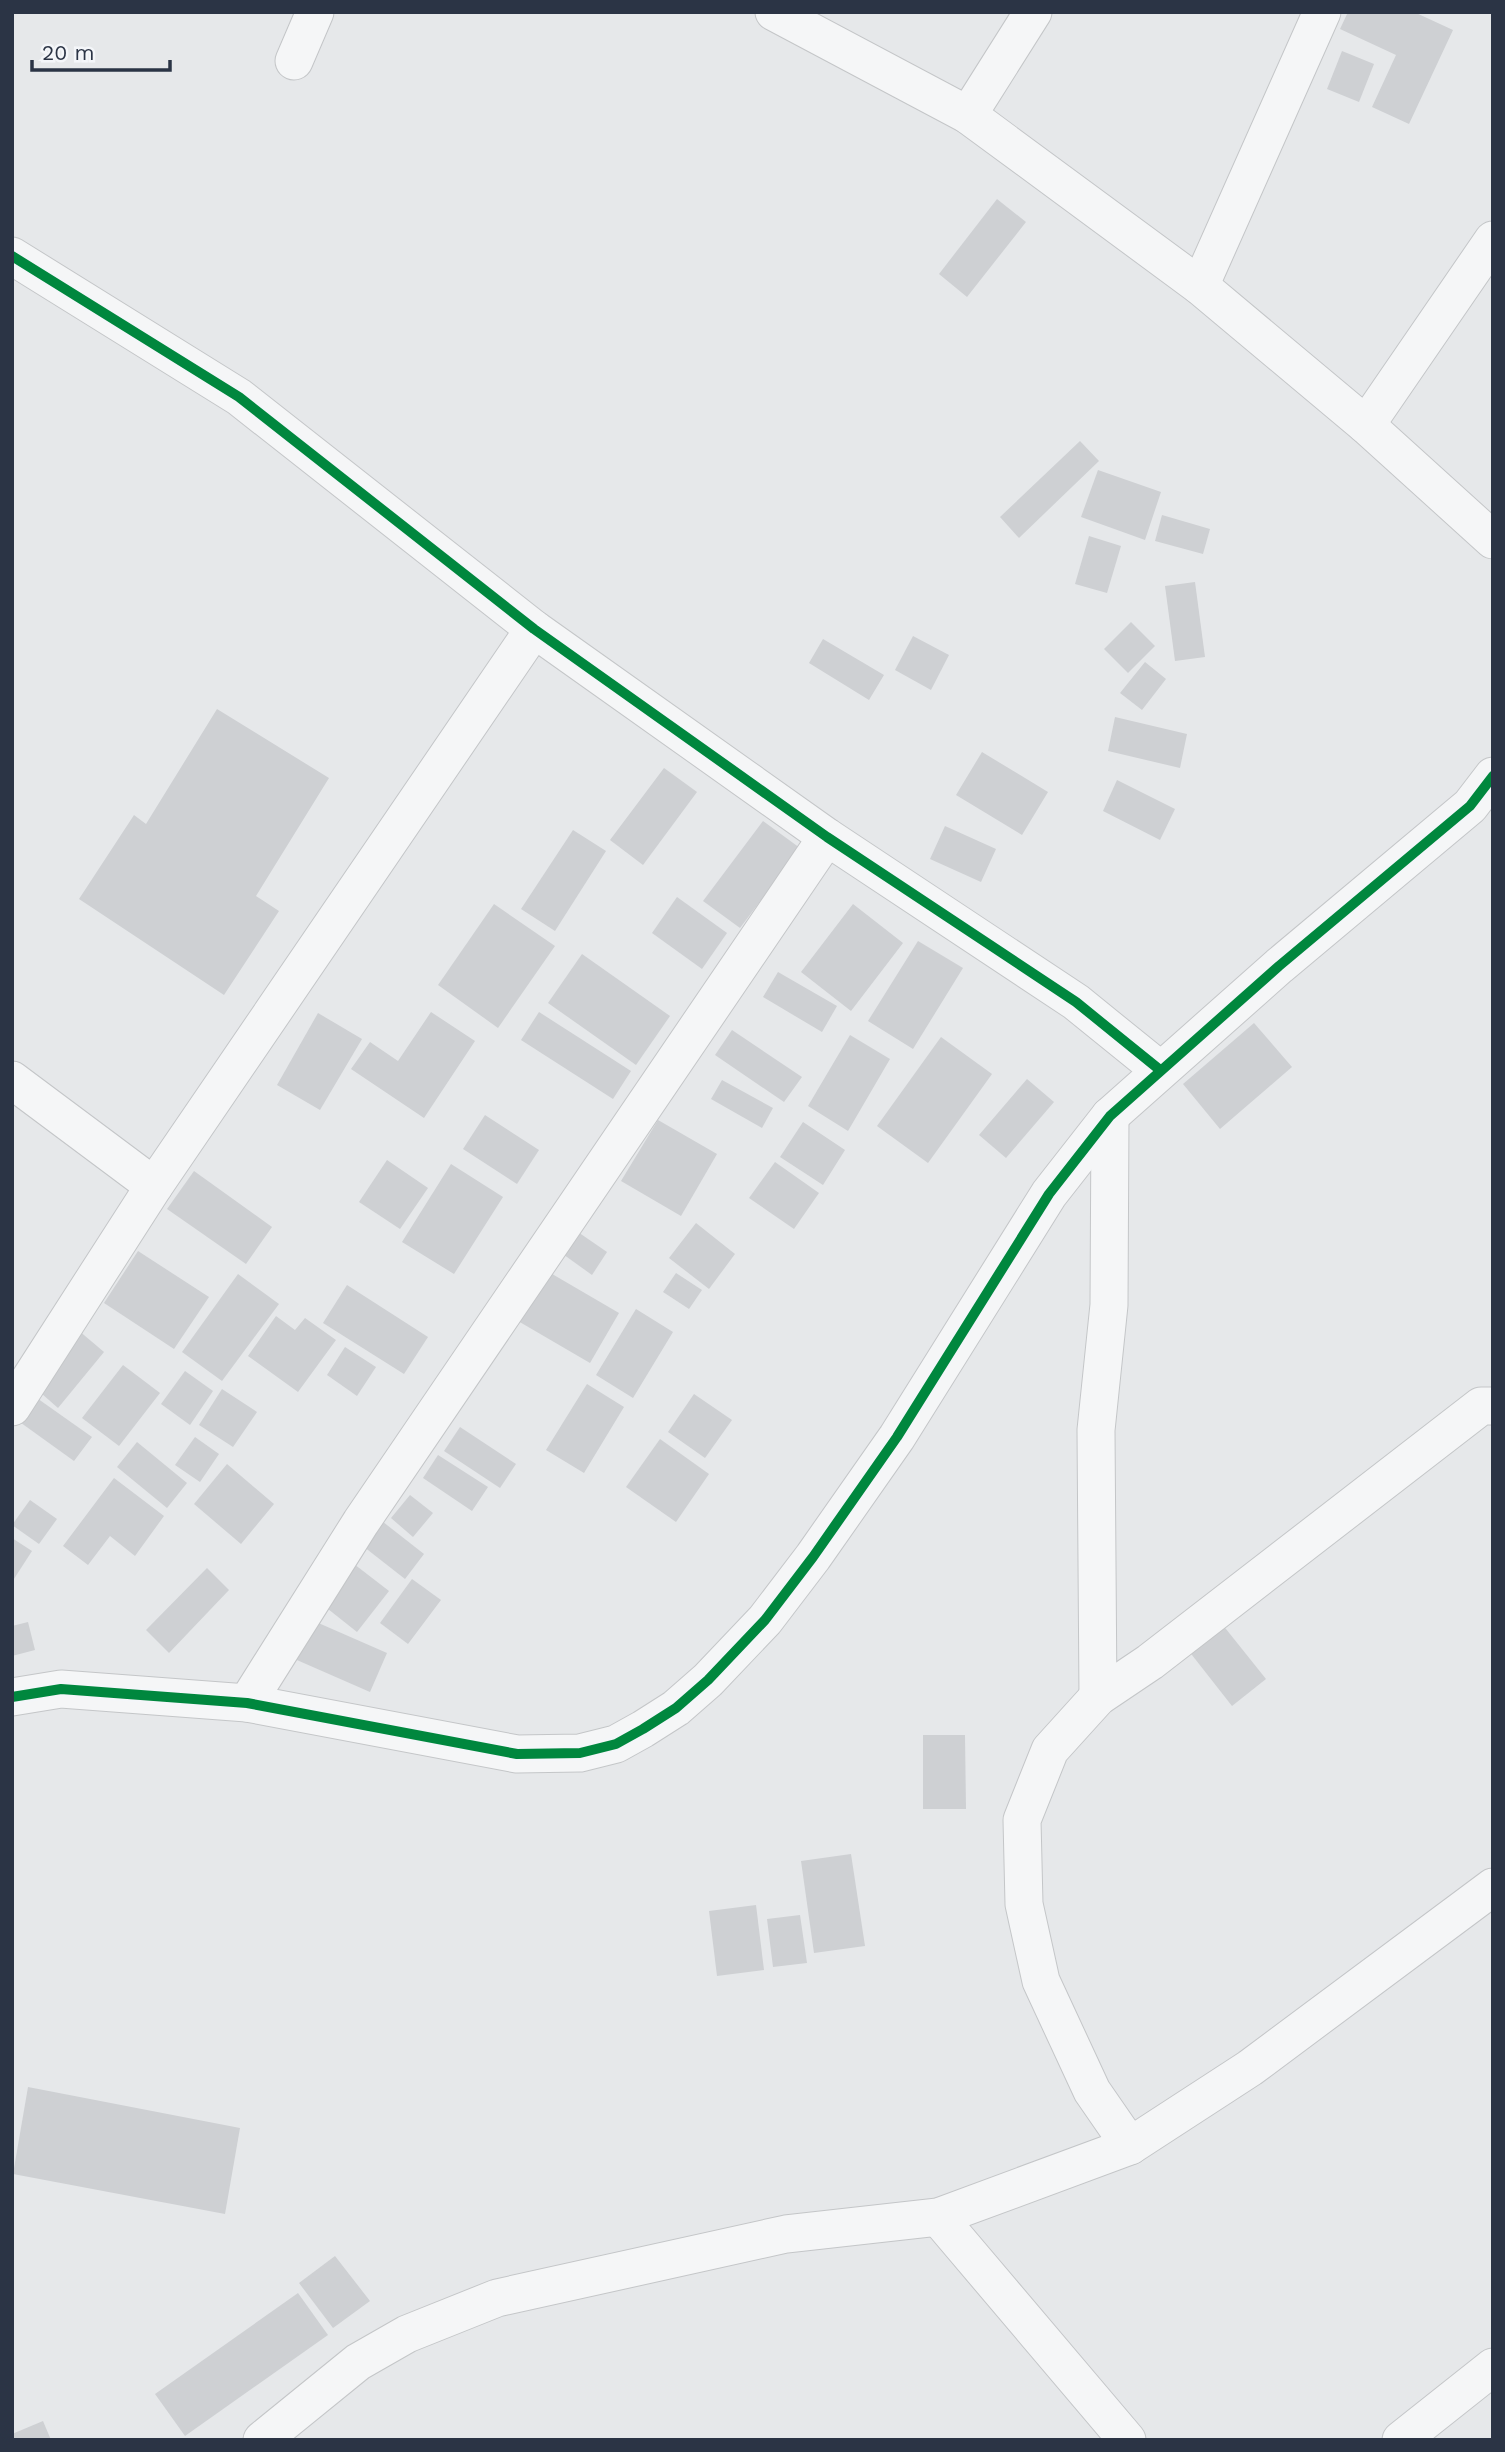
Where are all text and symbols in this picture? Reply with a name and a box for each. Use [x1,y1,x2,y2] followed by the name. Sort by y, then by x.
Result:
[32,28,170,72] scale bar
[42,40,94,65] text: 20 m

